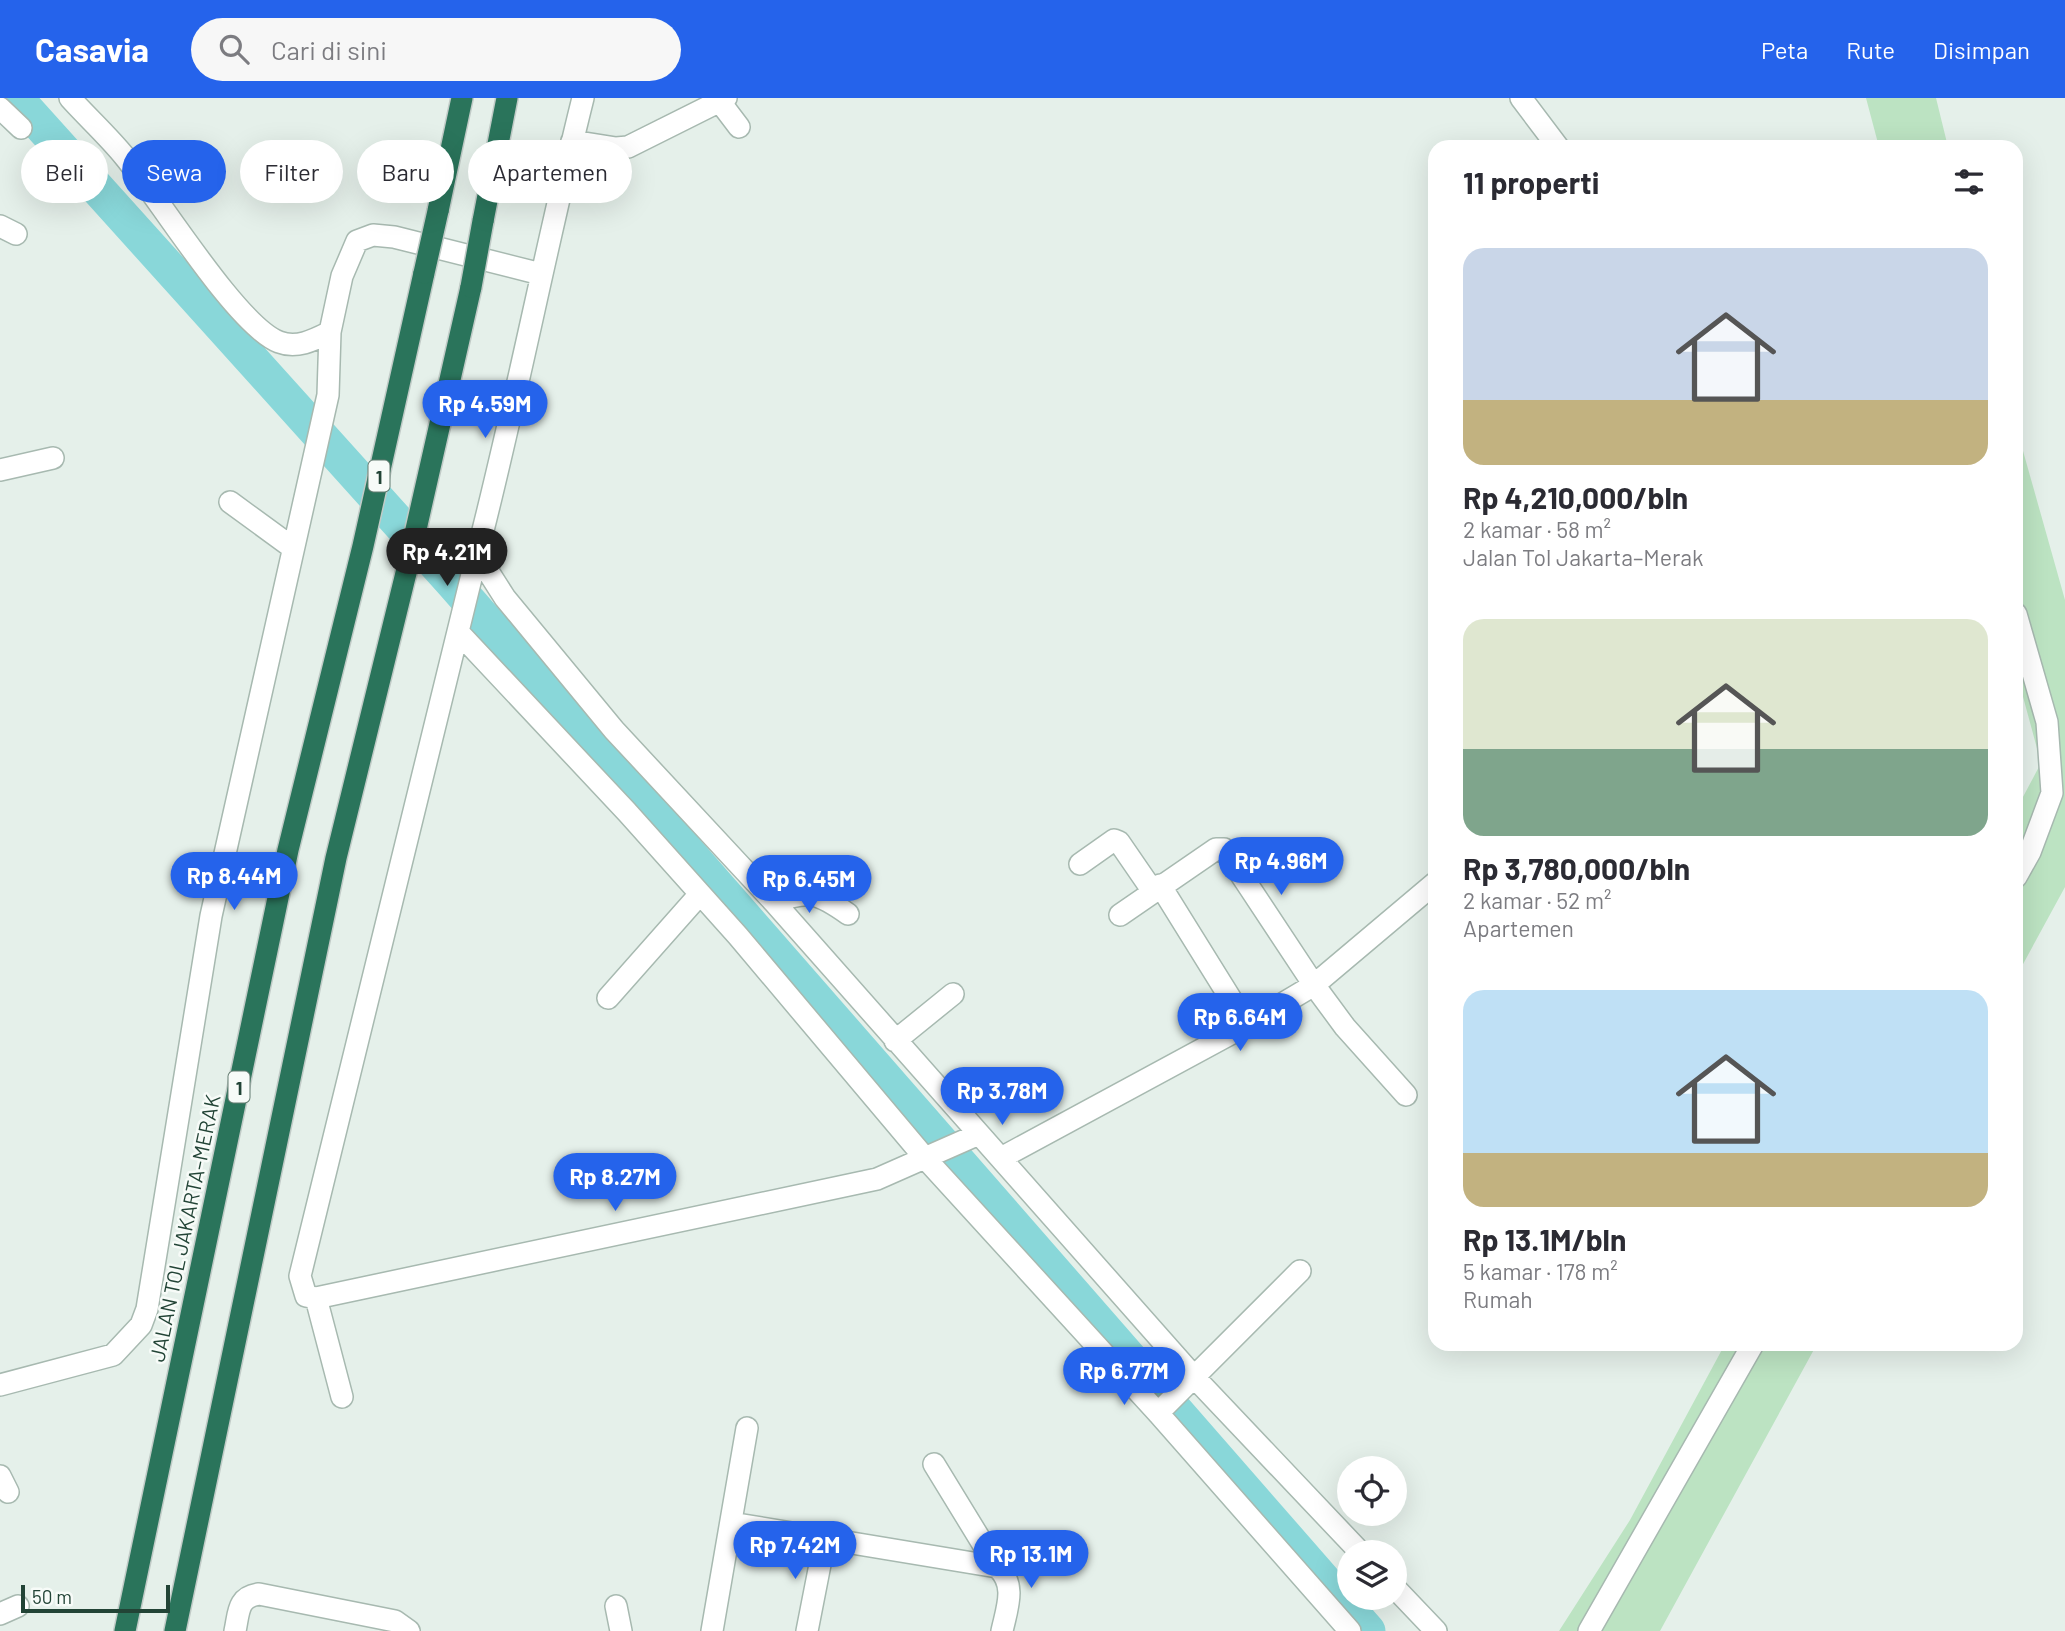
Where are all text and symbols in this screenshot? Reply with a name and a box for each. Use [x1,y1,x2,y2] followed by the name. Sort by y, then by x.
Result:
[191,18,681,81] search box
[35,29,149,69] text: Casavia
[215,30,253,68] icon: search
[271,34,387,65] text: Cari di sini
[1761,35,1808,64] text: Peta
[1846,35,1895,64] text: Rute
[1933,35,2030,64] text: Disimpan
[21,140,108,203] chip: Beli
[122,140,226,203] chip: Sewa
[240,140,343,203] chip: Filter
[357,140,454,203] chip: Baru
[468,140,632,203] chip: Apartemen
[1950,163,1988,201] icon: filters
[1463,164,1599,200] text: 11 properti
[1663,294,1789,420] icon: home
[413,380,557,440] pin: Rp 4.59M
[439,389,531,417] text: Rp 4.59M
[368,460,390,492] road number: 1
[1463,479,1688,515] text: Rp 4,210,000/bln
[1463,515,1611,543] text: 2 kamar · 58 m²
[375,528,519,588] pin: Rp 4.21M
[402,537,492,565] text: Rp 4.21M
[1463,543,1704,571] text: Jalan Tol Jakarta–Merak
[1663,665,1789,791] icon: home
[1209,838,1353,897] pin: Rp 4.96M
[1235,846,1327,874] text: Rp 4.96M
[1463,850,1690,886] text: Rp 3,780,000/bln
[162,852,306,912] pin: Rp 8.44M
[737,856,881,915] pin: Rp 6.45M
[187,861,281,889] text: Rp 8.44M
[762,864,856,892] text: Rp 6.45M
[1463,886,1611,914] text: 2 kamar · 52 m²
[1463,914,1574,942] text: Apartemen
[1168,993,1312,1053] pin: Rp 6.64M
[1193,1002,1287,1030] text: Rp 6.64M
[1663,1036,1789,1162] icon: home
[930,1068,1074,1127] pin: Rp 3.78M
[229,1071,250,1102] road number: 1
[957,1076,1047,1104] text: Rp 3.78M
[143,1092,225,1364] street label: JALAN TOL JAKARTA–MERAK
[543,1154,687,1213] pin: Rp 8.27M
[569,1162,661,1190] text: Rp 8.27M
[1463,1221,1626,1257] text: Rp 13.1M/bln
[1463,1257,1618,1285] text: 5 kamar · 178 m²
[1463,1285,1533,1313] text: Rumah
[1052,1348,1196,1407] pin: Rp 6.77M
[1079,1356,1169,1384] text: Rp 6.77M
[1337,1456,1407,1610] map controls
[1337,1456,1407,1526] button: locate
[723,1522,867,1581] pin: Rp 7.42M
[749,1530,841,1558] text: Rp 7.42M
[959,1530,1103,1590] pin: Rp 13.1M
[989,1539,1073,1567] text: Rp 13.1M
[1337,1540,1407,1610] button: layers
[21,1582,170,1614] scale bar
[32,1585,72,1608] text: 50 m

